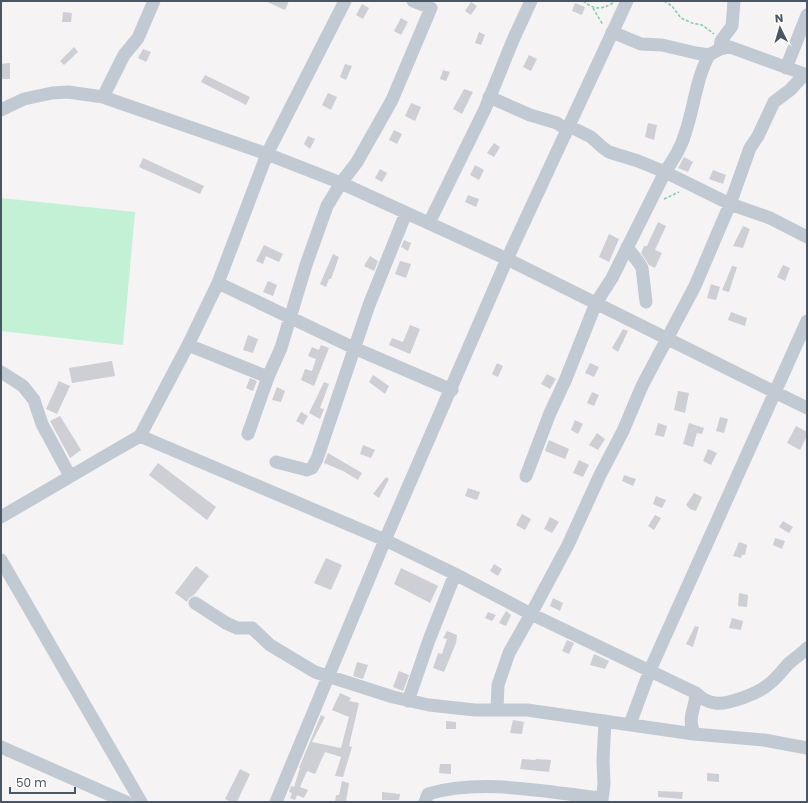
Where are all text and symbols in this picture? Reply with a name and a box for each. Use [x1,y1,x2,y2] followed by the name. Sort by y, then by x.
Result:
[760,8,800,48] north arrow
[774,10,784,26] text: N
[10,769,75,795] scale bar
[16,774,47,791] text: 50 m

